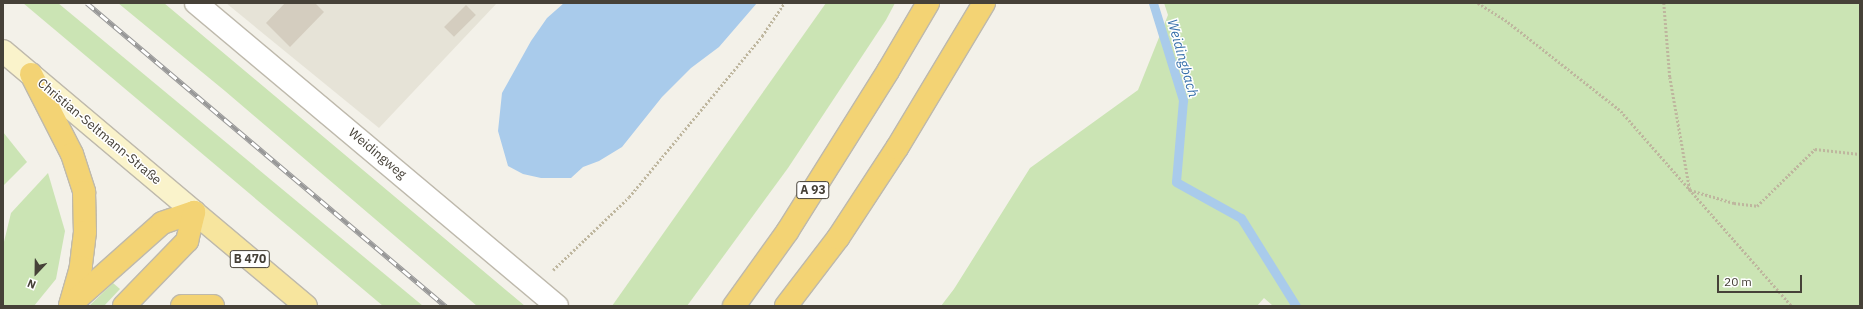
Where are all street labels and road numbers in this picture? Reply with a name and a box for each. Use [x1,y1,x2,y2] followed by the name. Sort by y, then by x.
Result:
[34,76,164,188] street label: Christian-Seltmann-Straße
[345,125,409,183] street label: Weidingweg
[796,180,830,200] road number: A 93
[229,249,271,269] road number: B 470

